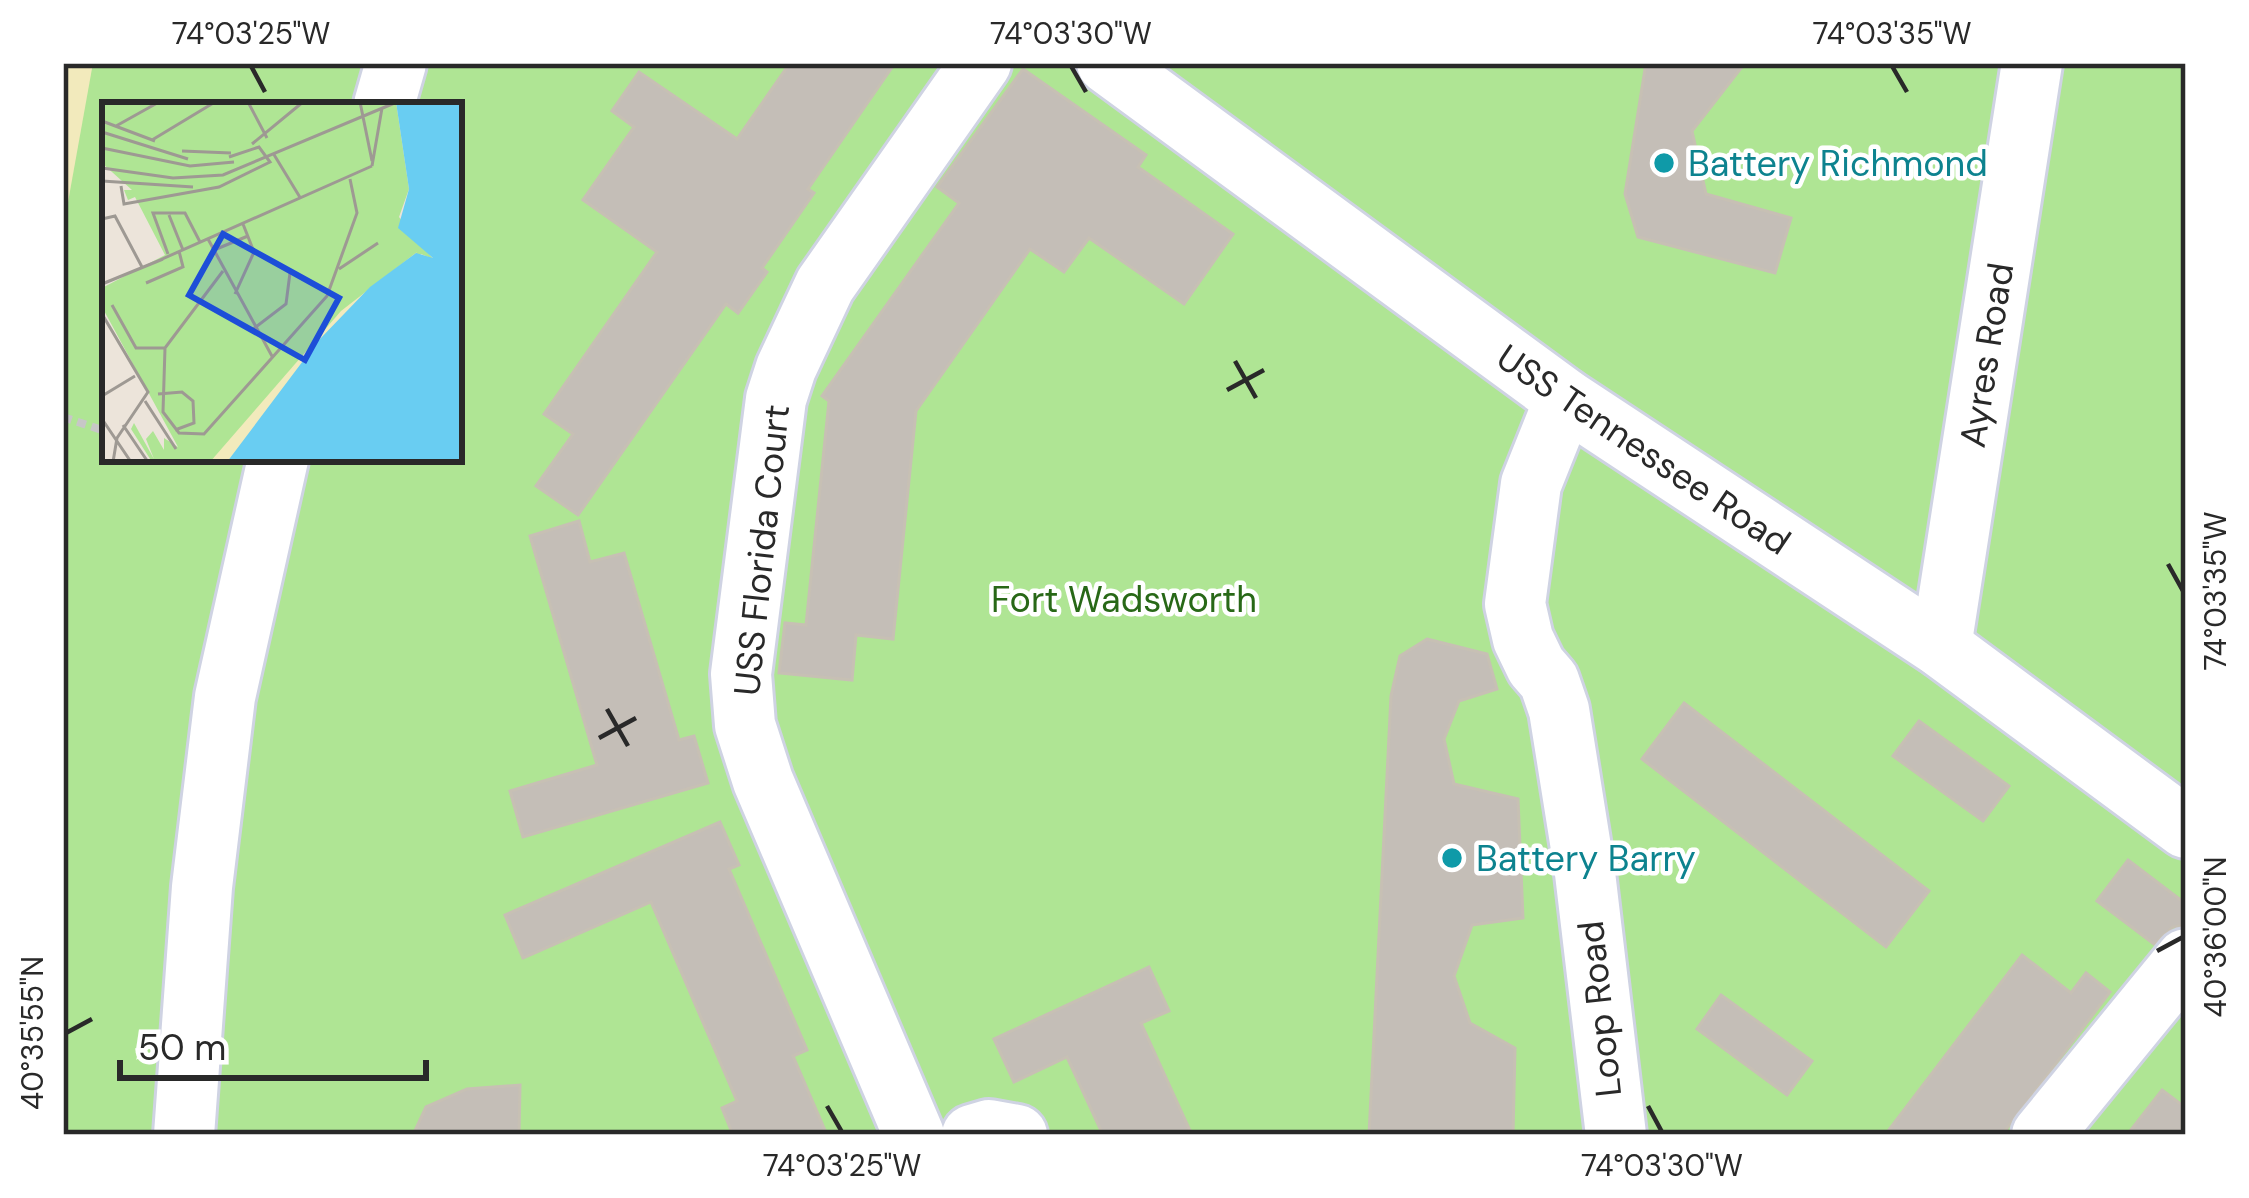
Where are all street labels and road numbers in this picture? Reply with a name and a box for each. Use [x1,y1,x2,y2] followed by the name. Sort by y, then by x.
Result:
[1949,259,2024,451] street label: Ayres Road
[1488,334,1800,565] street label: USS Tennessee Road
[723,402,800,698] street label: USS Florida Court
[1567,919,1632,1099] street label: Loop Road

